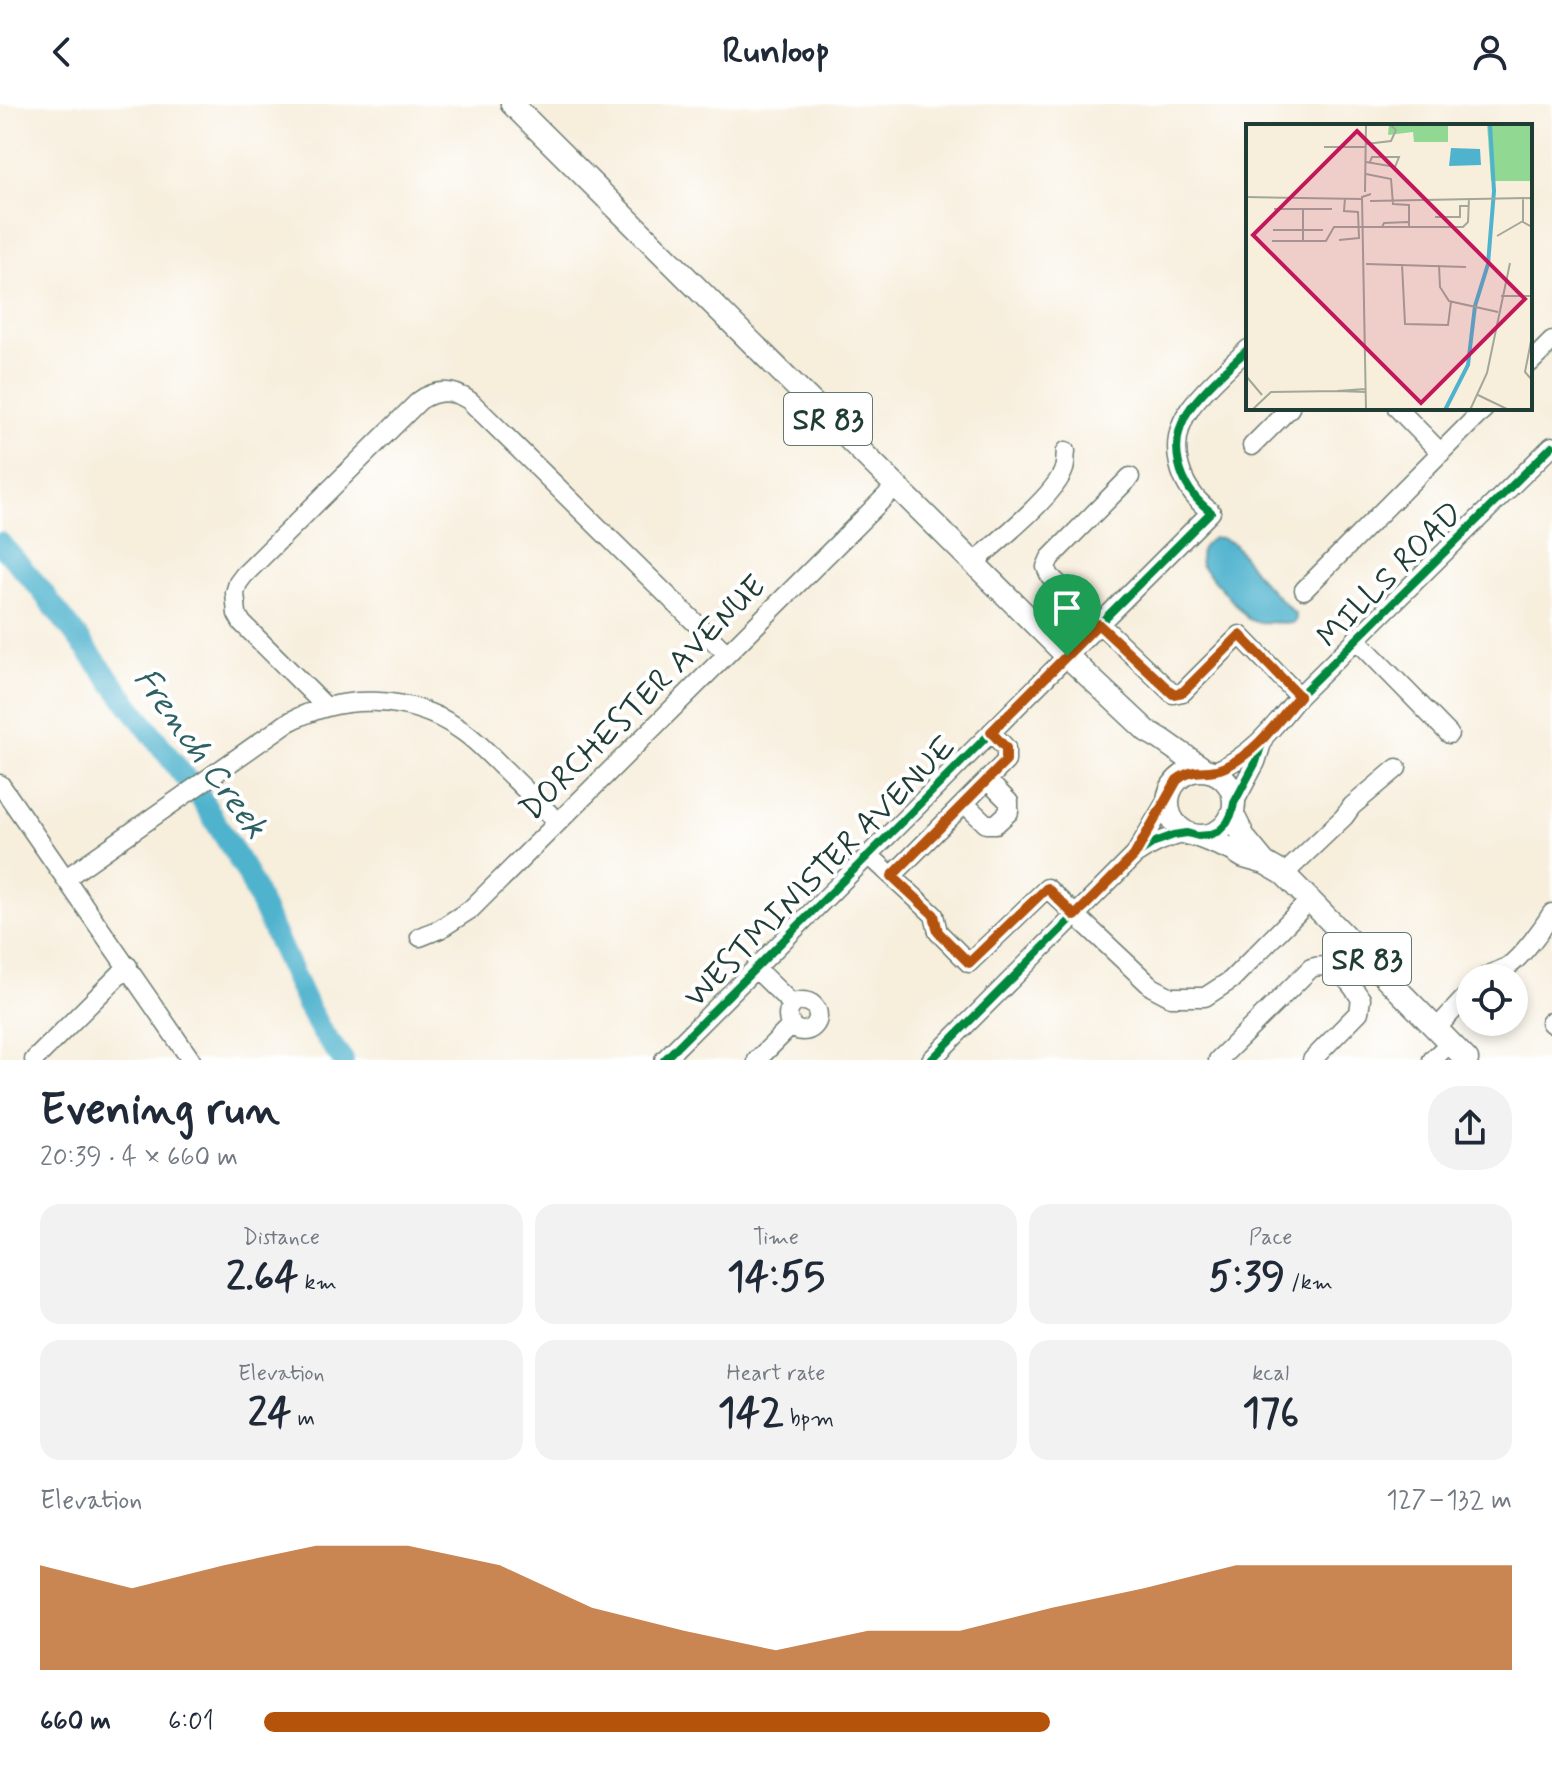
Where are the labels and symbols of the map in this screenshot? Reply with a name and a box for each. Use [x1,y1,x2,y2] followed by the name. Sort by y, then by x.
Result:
[1246,124,1532,410] inset map
[784,393,872,445] road number: SR 83
[1308,493,1472,657] street label: MILLS ROAD
[511,566,776,831] street label: DORCHESTER AVENUE
[1033,574,1101,656] pin
[123,659,277,848] water label: French Creek
[675,727,966,1018] street label: WESTMINISTER AVENUE
[1323,933,1411,985] road number: SR 83

